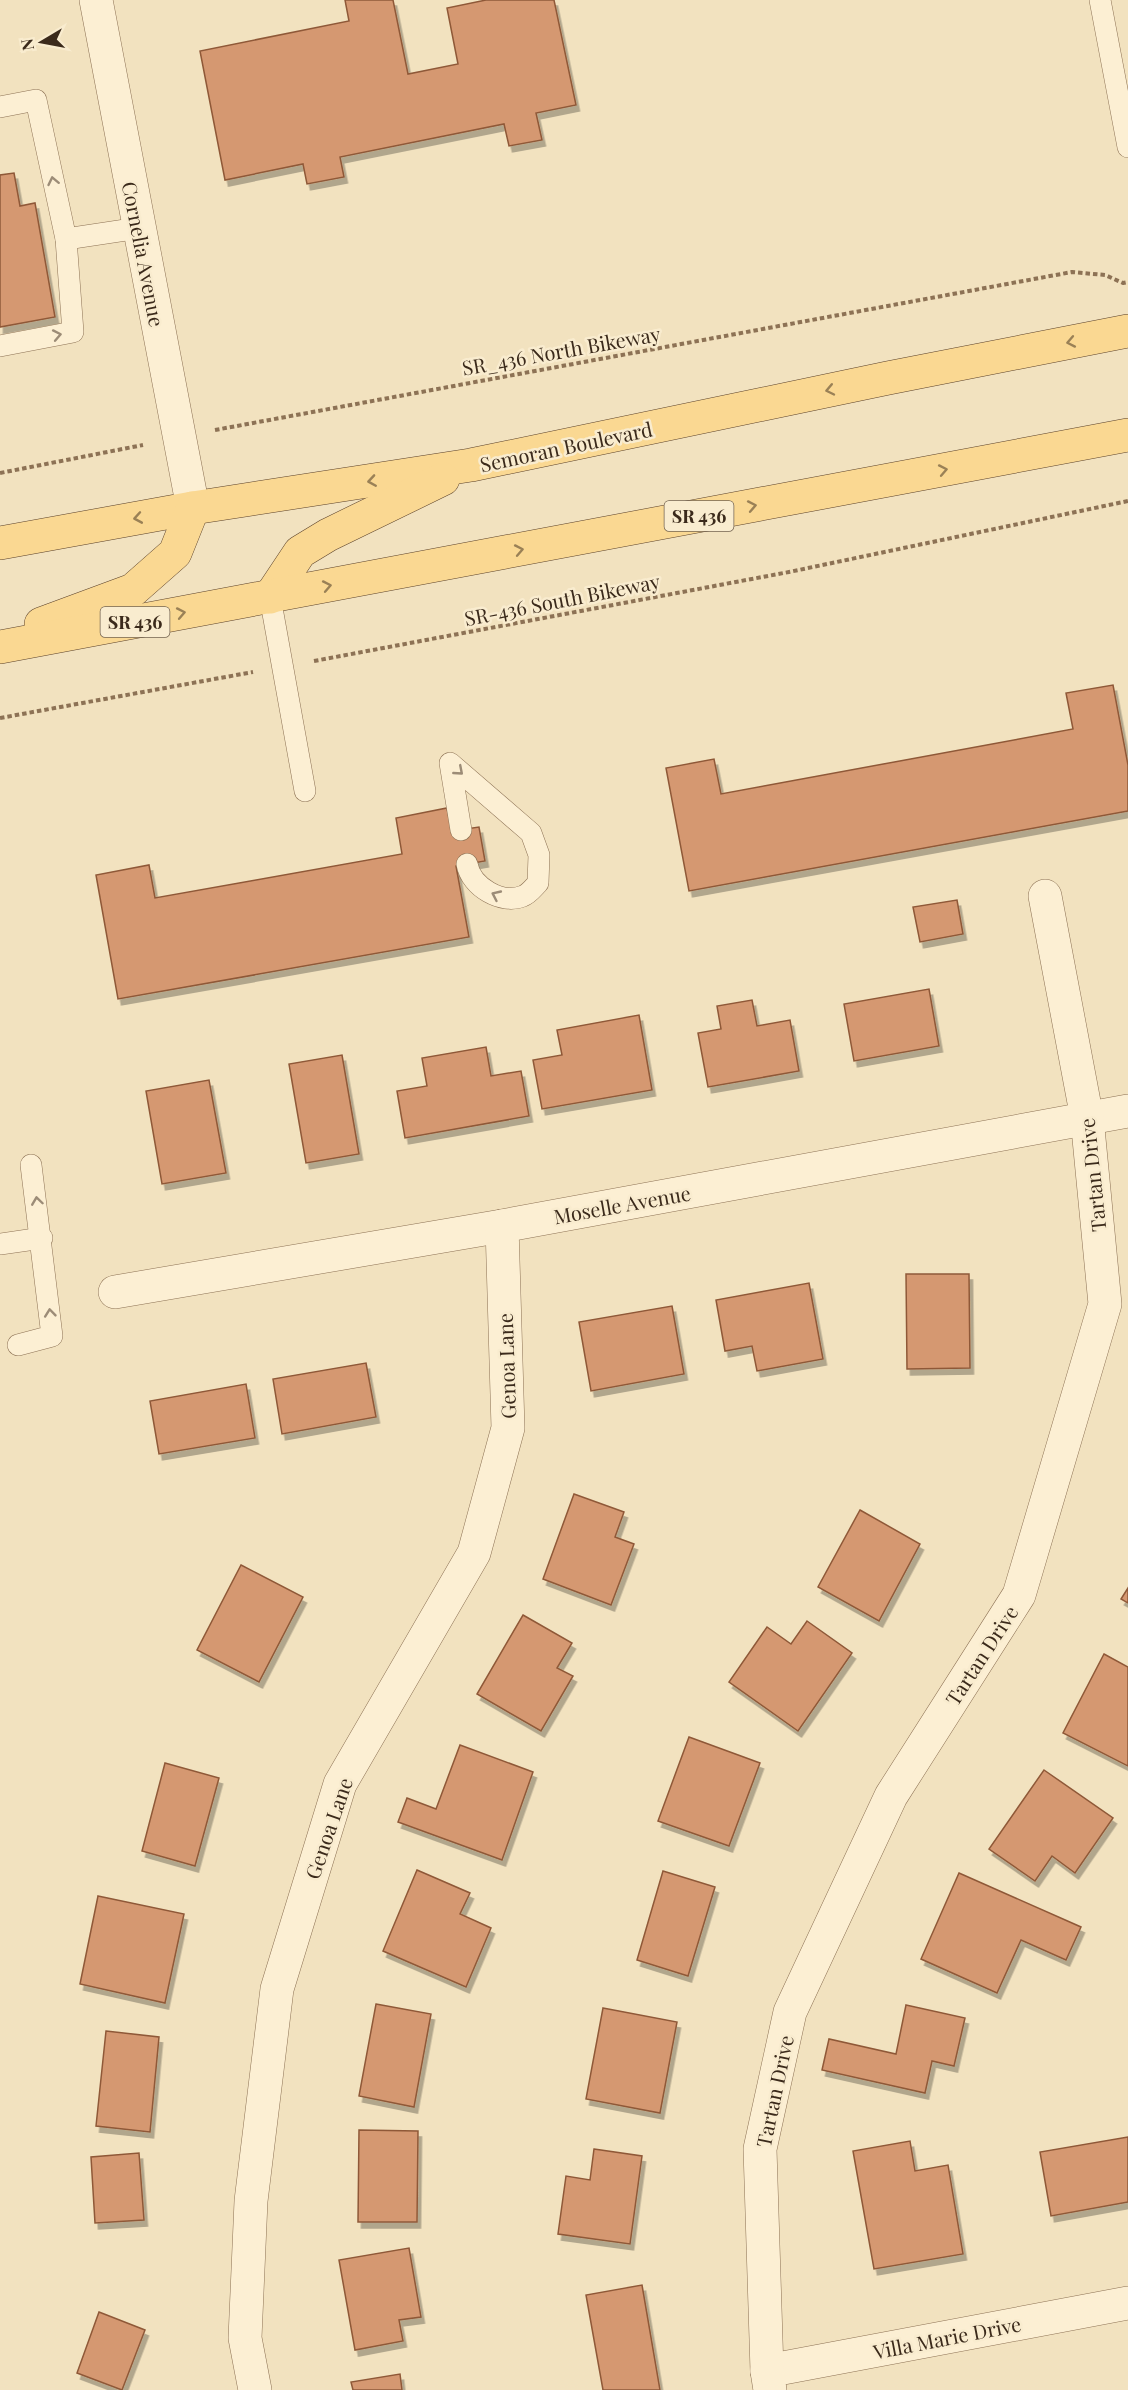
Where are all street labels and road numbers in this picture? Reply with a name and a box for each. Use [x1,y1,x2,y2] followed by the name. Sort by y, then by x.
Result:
[117,179,171,329] street label: Cornelia Avenue
[460,319,662,381] street label: SR_436 North Bikeway
[477,414,655,477] street label: Semoran Boulevard
[664,501,734,531] road number: SR 436
[462,567,662,631] street label: SR-436 South Bikeway
[100,607,170,637] road number: SR 436
[1073,1117,1111,1233] street label: Tartan Drive
[551,1179,693,1229] street label: Moselle Avenue
[491,1313,521,1419] street label: Genoa Lane
[939,1600,1023,1710] street label: Tartan Drive
[298,1774,358,1882] street label: Genoa Lane
[749,2032,799,2150] street label: Tartan Drive
[870,2309,1023,2365] street label: Villa Marie Drive

